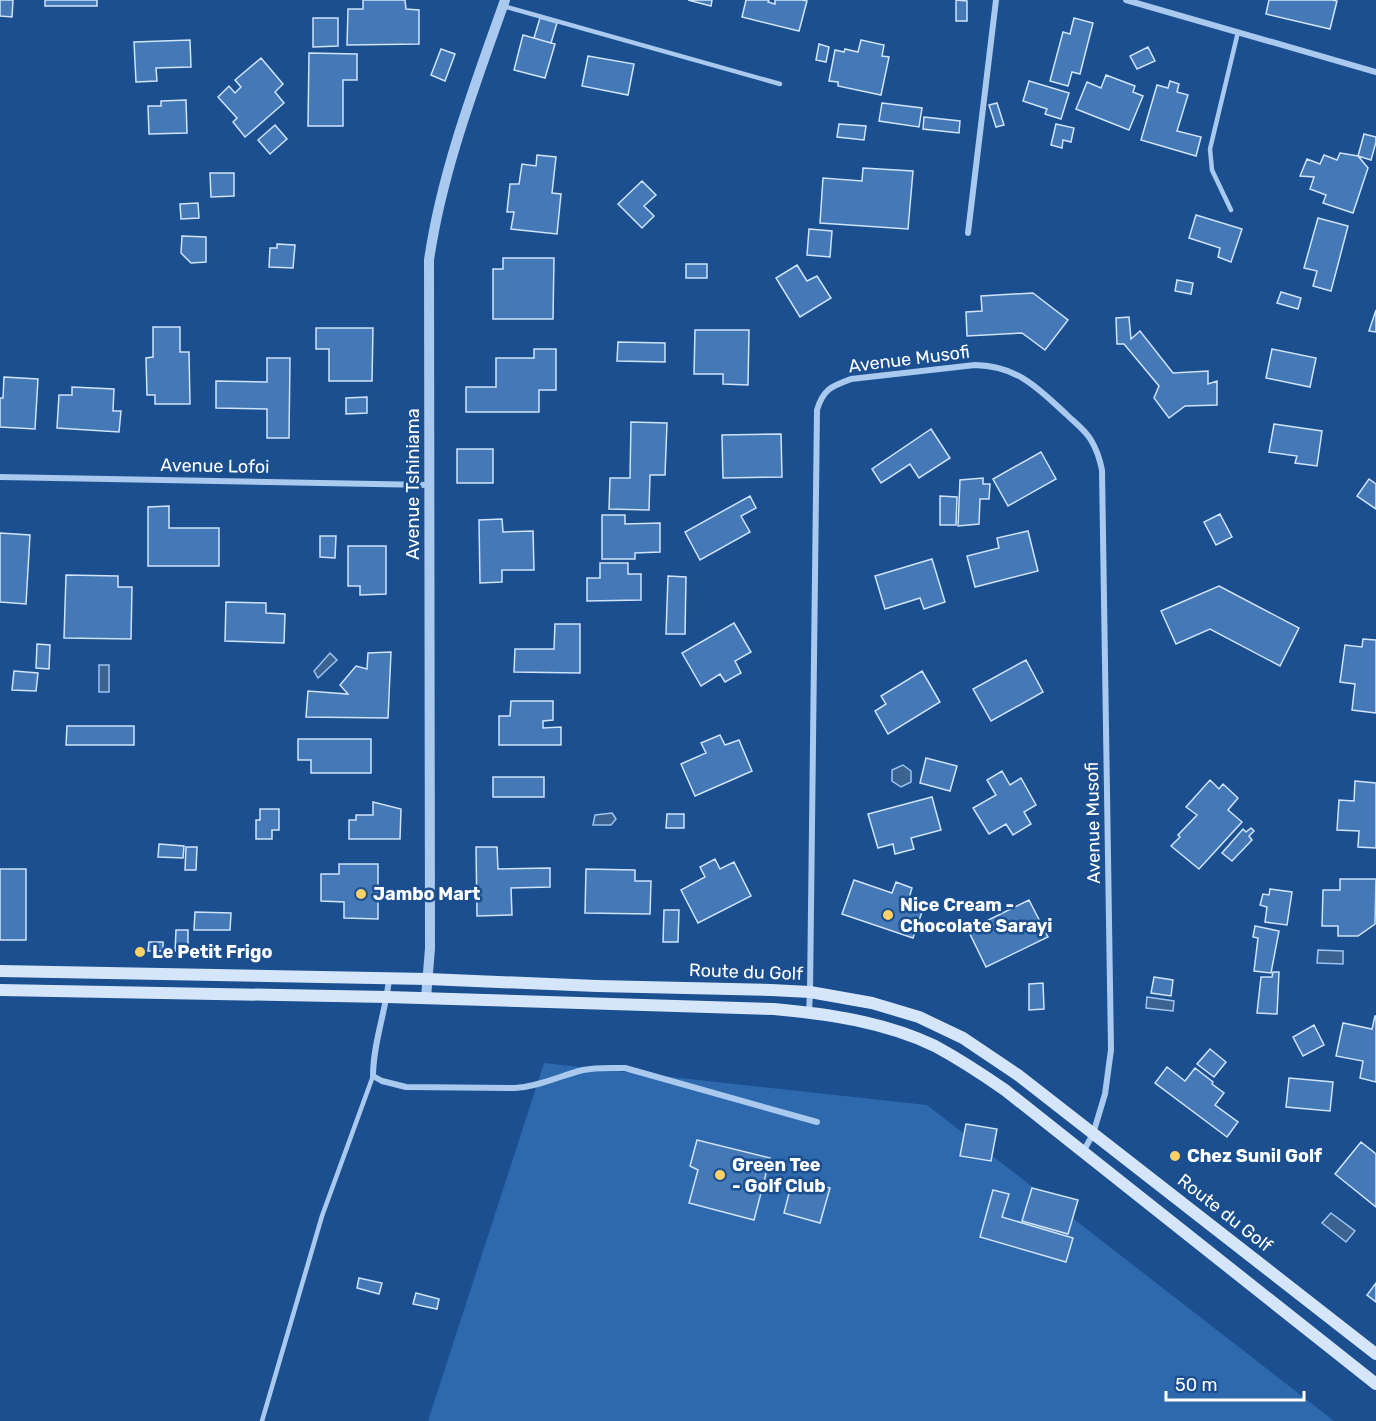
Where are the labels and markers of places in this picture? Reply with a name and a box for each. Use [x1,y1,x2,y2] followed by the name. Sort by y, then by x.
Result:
[373,883,480,905] place label: Jambo Mart
[354,887,368,901] marker: Jambo Mart
[900,894,1052,937] place label: Nice Cream - Chocolate Sarayi
[881,908,895,922] marker: Nice Cream - Chocolate Sarayi
[152,941,272,963] place label: Le Petit Frigo
[133,945,147,959] marker: Le Petit Frigo
[1187,1145,1322,1167] place label: Chez Sunil Golf
[1168,1149,1182,1163] marker: Chez Sunil Golf
[732,1154,826,1197] place label: Green Tee - Golf Club
[713,1168,727,1182] marker: Green Tee - Golf Club

